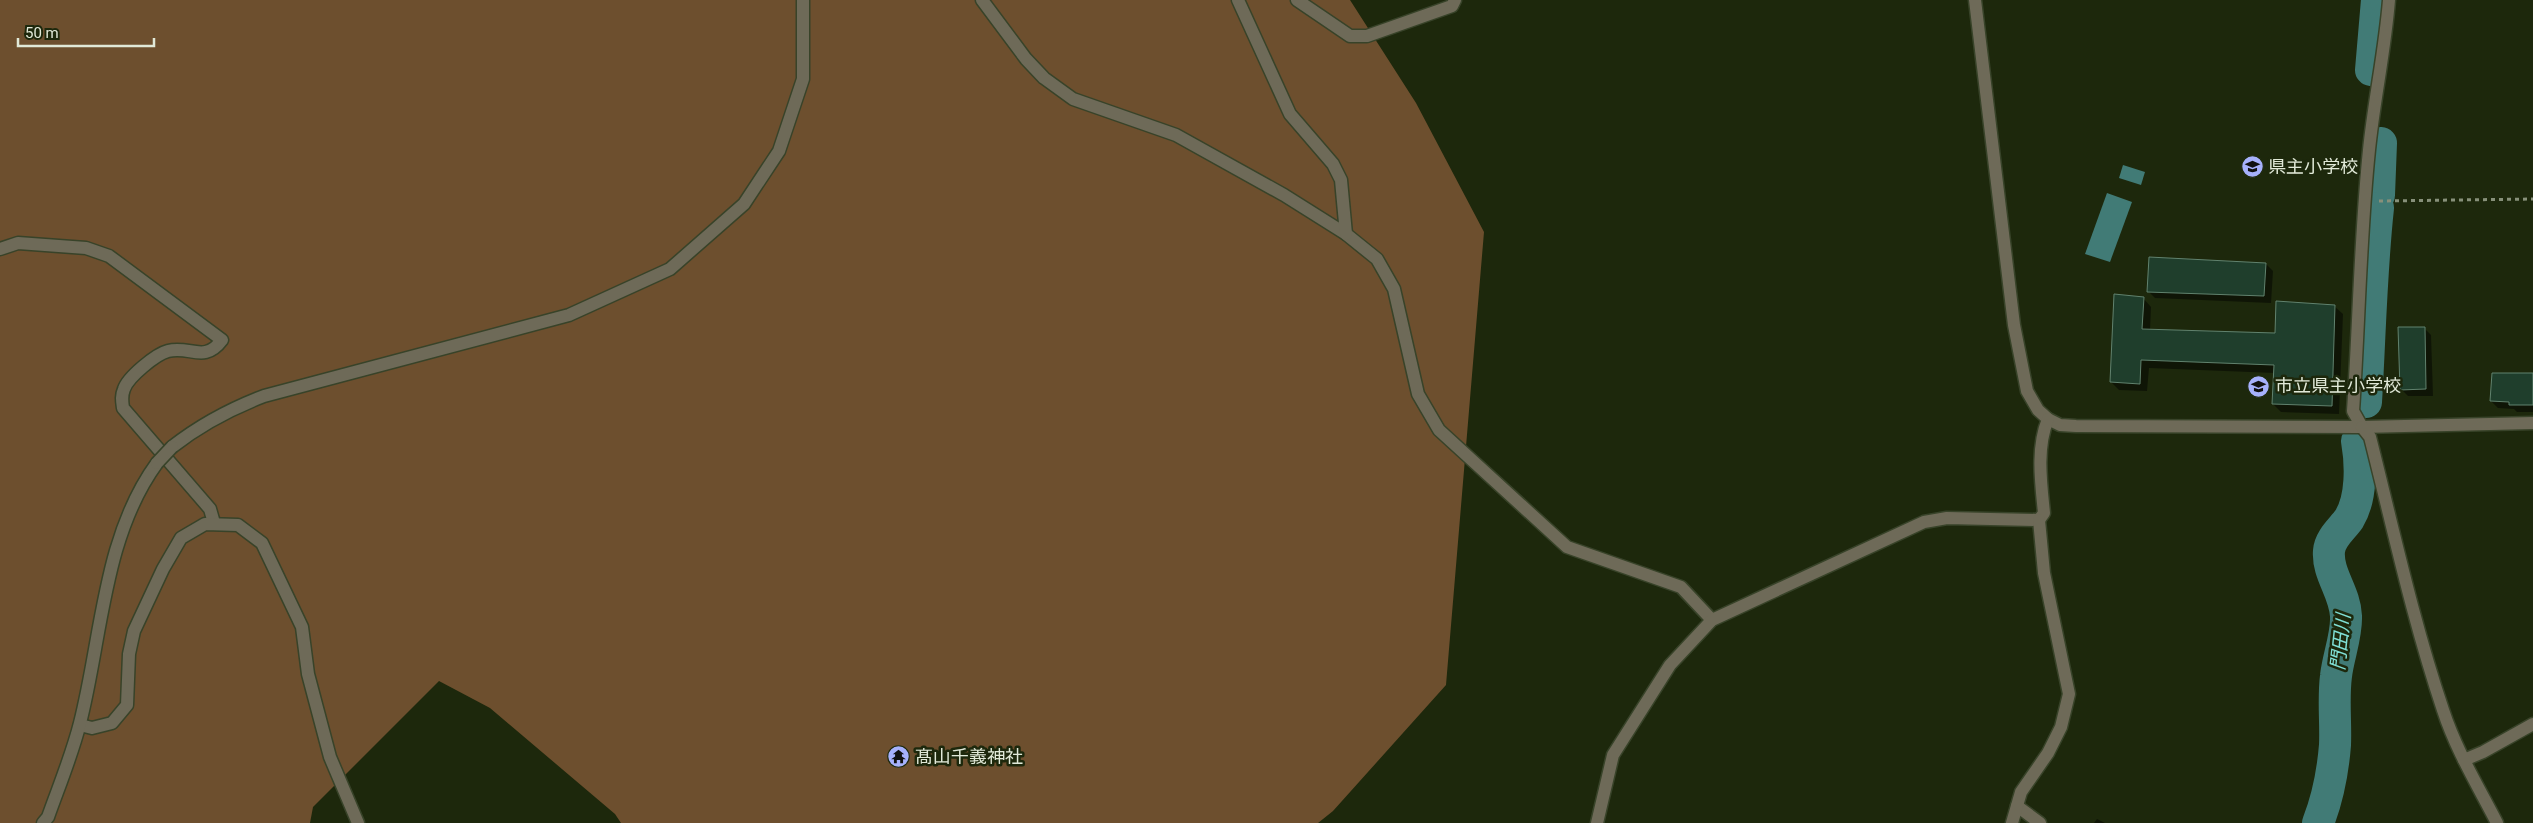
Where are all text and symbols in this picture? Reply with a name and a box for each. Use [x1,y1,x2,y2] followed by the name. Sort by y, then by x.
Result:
[18,15,154,47] scale bar
[25,24,59,42] text: 50 m
[2240,155,2264,179] school or university icon: 県主小学校
[2268,156,2358,177] place label: 県主小学校
[2247,374,2271,398] school or university icon: 市立県主小学校
[2275,375,2401,396] place label: 市立県主小学校
[2326,611,2355,672] water label: 門田川
[887,745,911,769] temple icon: 髙山千義神社
[915,746,1023,767] place label: 髙山千義神社

